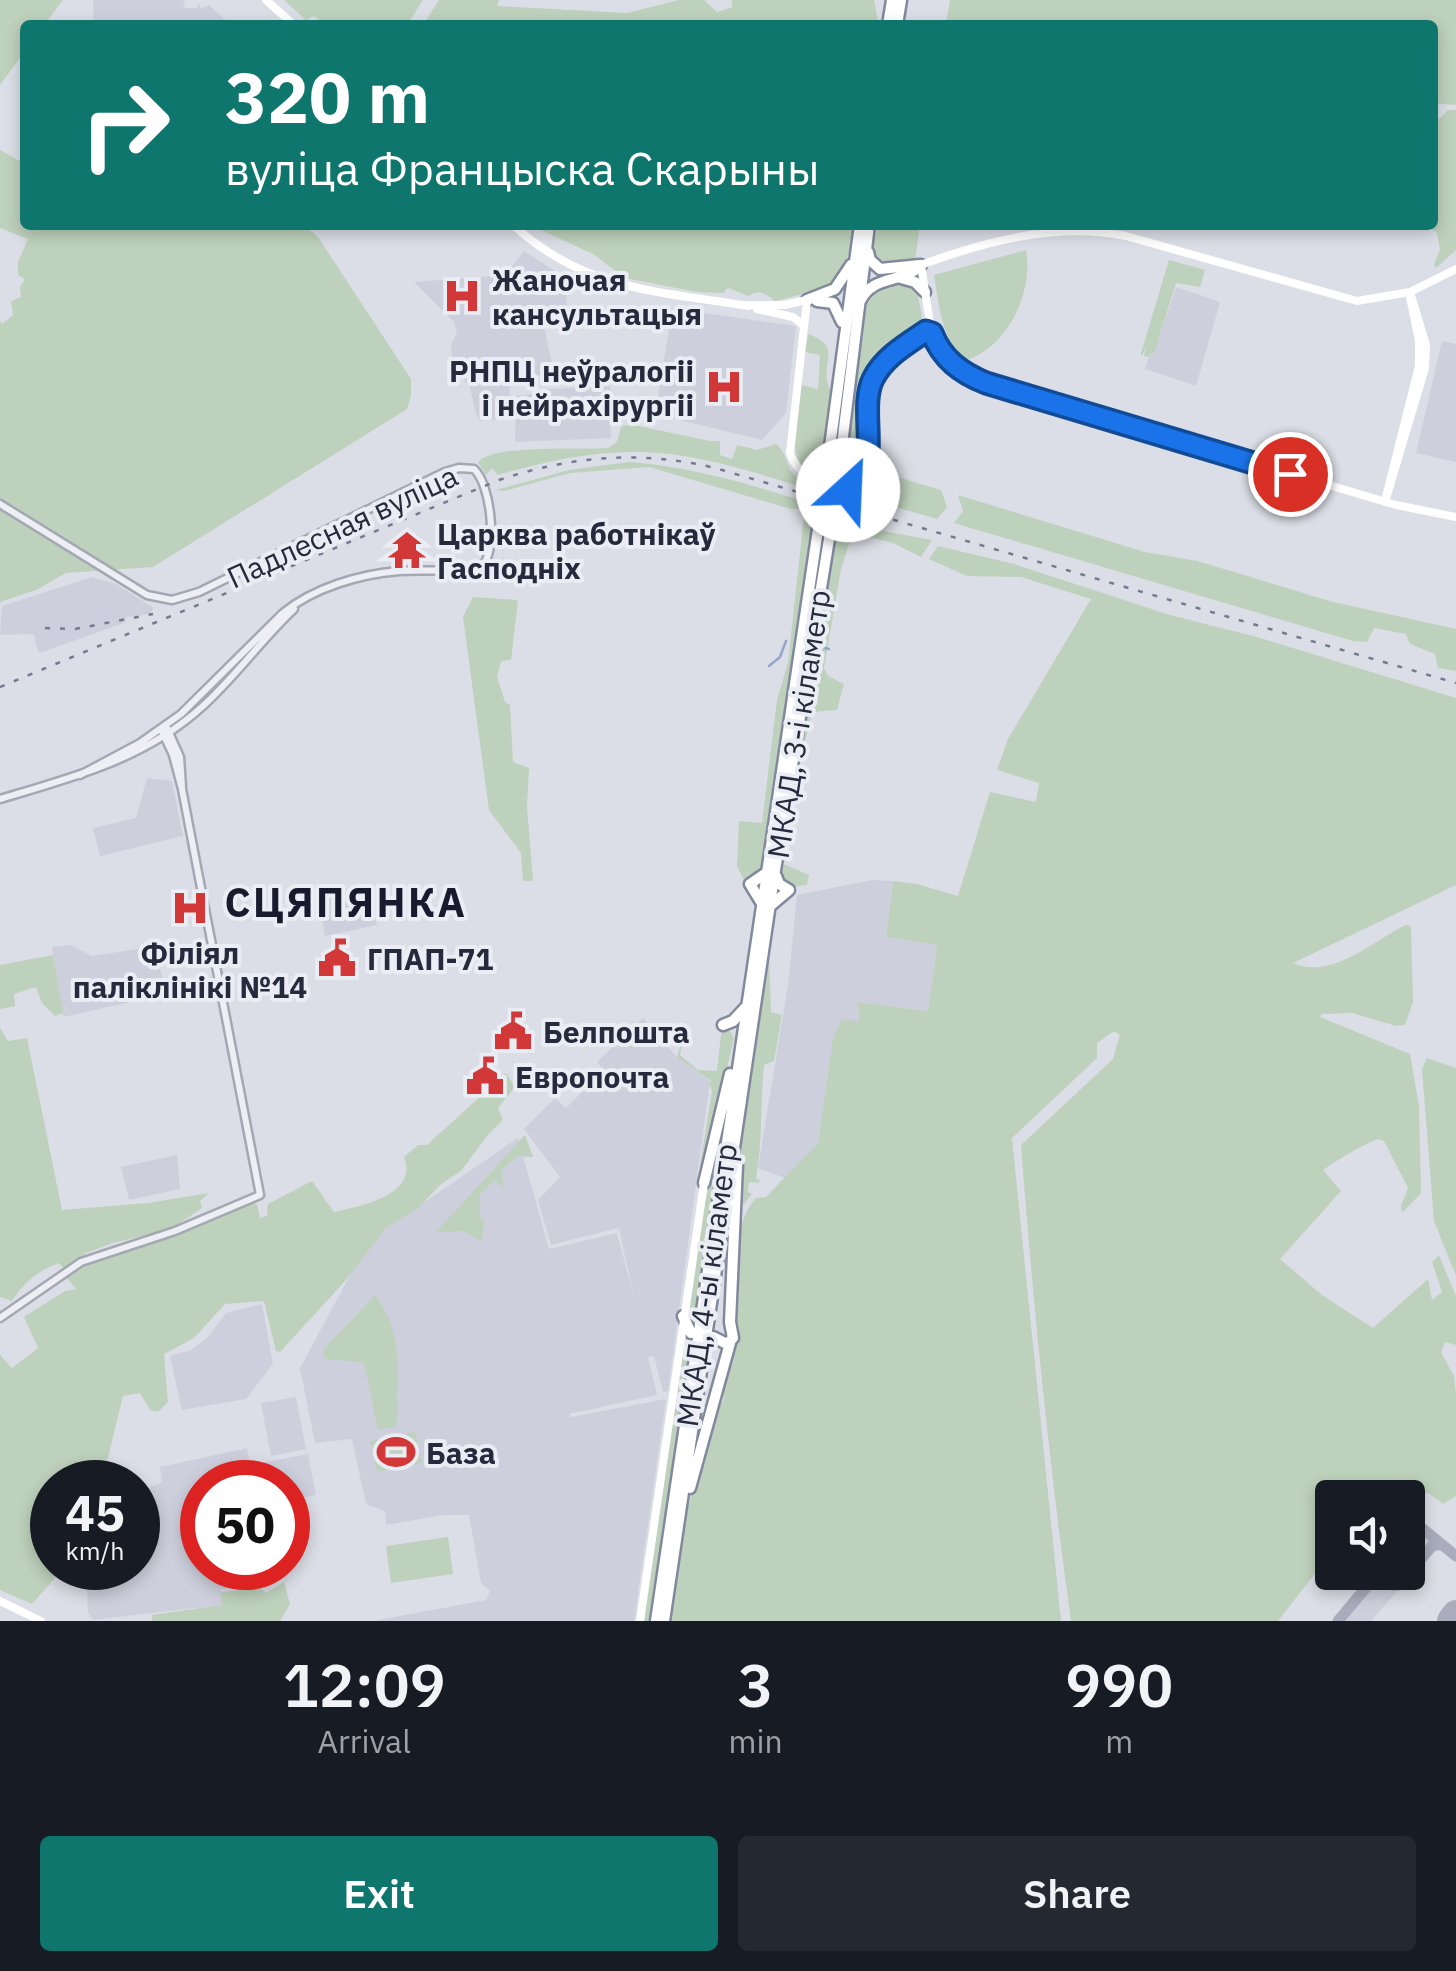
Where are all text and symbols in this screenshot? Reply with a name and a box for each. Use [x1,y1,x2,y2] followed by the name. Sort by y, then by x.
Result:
[225,51,430,142] text: 320 m
[60,60,190,190] icon: right
[225,139,820,197] text: вуліца Францыска Скарыны
[492,260,702,333] place label: Жаночая кансультацыя
[441,275,483,317] hospital icon: Жаночая кансультацыя
[449,351,694,424] place label: РНПЦ неўралогіі і нейрахірургіі
[703,366,745,408] hospital icon: РНПЦ неўралогіі і нейрахірургіі
[1248,432,1333,517] pin
[796,438,900,542] position arrow
[1263,447,1318,502] icon: arrive
[220,455,464,597] street label: Падлесная вуліца
[437,514,716,587] place label: Царква работнікаў Гасподніх
[386,529,428,571] temple icon: Царква работнікаў Гасподніх
[758,587,838,861] street label: МКАД, 3-і кіламетр
[225,876,467,928] district label: СЦЯПЯНКА
[169,887,211,929] hospital icon: Філіял паліклінікі №14
[73,933,307,1006] place label: Філіял паліклінікі №14
[316,937,358,979] public building icon: ГПАП-71
[367,939,494,978] place label: ГПАП-71
[492,1010,534,1052] public building icon: Белпошта
[543,1012,690,1051] place label: Белпошта
[464,1055,506,1097] public building icon: Европочта
[515,1057,670,1096] place label: Европочта
[667,1141,745,1429] street label: МКАД, 4-ы кіламетр
[375,1431,417,1473] sports icon: База
[426,1433,496,1472] place label: База
[180,1460,310,1590] speed limit sign: 50
[65,1480,125,1545] text: 45
[1315,1480,1425,1590] map controls
[1315,1480,1425,1590] button: sound
[66,1534,124,1567] text: km/h
[283,1645,446,1724] text: 12:09
[738,1645,774,1724] text: 3
[1065,1645,1173,1724] text: 990
[318,1720,411,1762] text: Arrival
[728,1720,783,1762] text: min
[1105,1720,1133,1762] text: m
[40,1836,718,1951] button: Exit
[738,1836,1416,1951] button: Share

